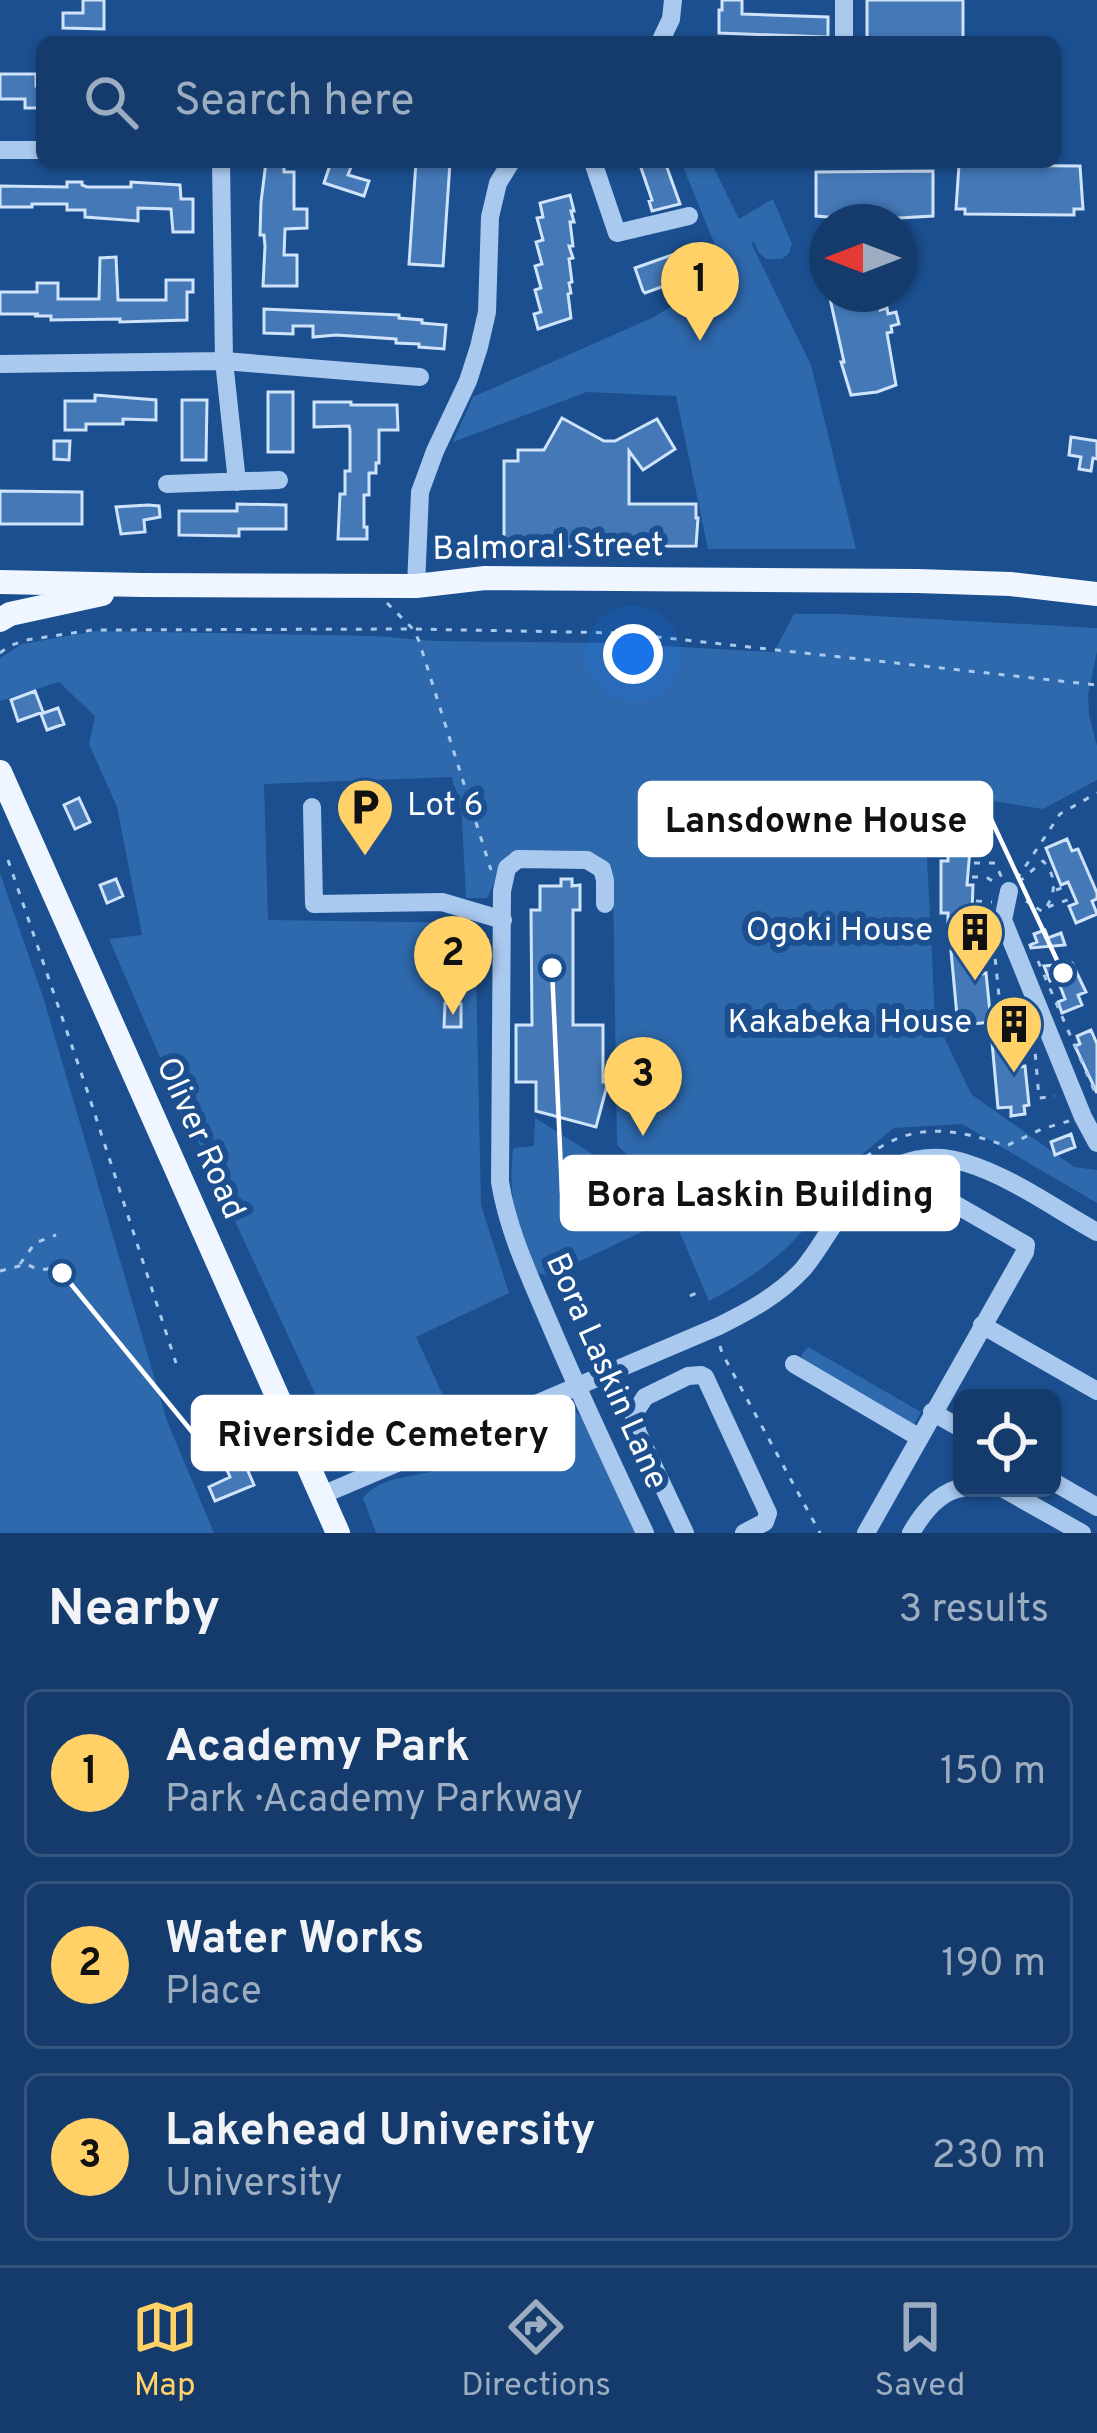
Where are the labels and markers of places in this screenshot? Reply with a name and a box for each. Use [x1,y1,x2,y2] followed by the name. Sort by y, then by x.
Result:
[661,242,739,341] pin: 1
[334,776,396,858] parking icon: Lot 6
[640,783,991,855] callout: Lansdowne House
[407,786,483,828] place label: Lot 6
[944,901,1006,983] building icon: Ogoki House
[746,911,933,953] place label: Ogoki House
[414,916,492,1015] pin: 2
[983,993,1045,1075] building icon: Kakabeka House
[728,1003,972,1045] place label: Kakabeka House
[604,1037,682,1136] pin: 3
[562,1157,958,1229] callout: Bora Laskin Building
[193,1397,573,1469] callout: Riverside Cemetery

